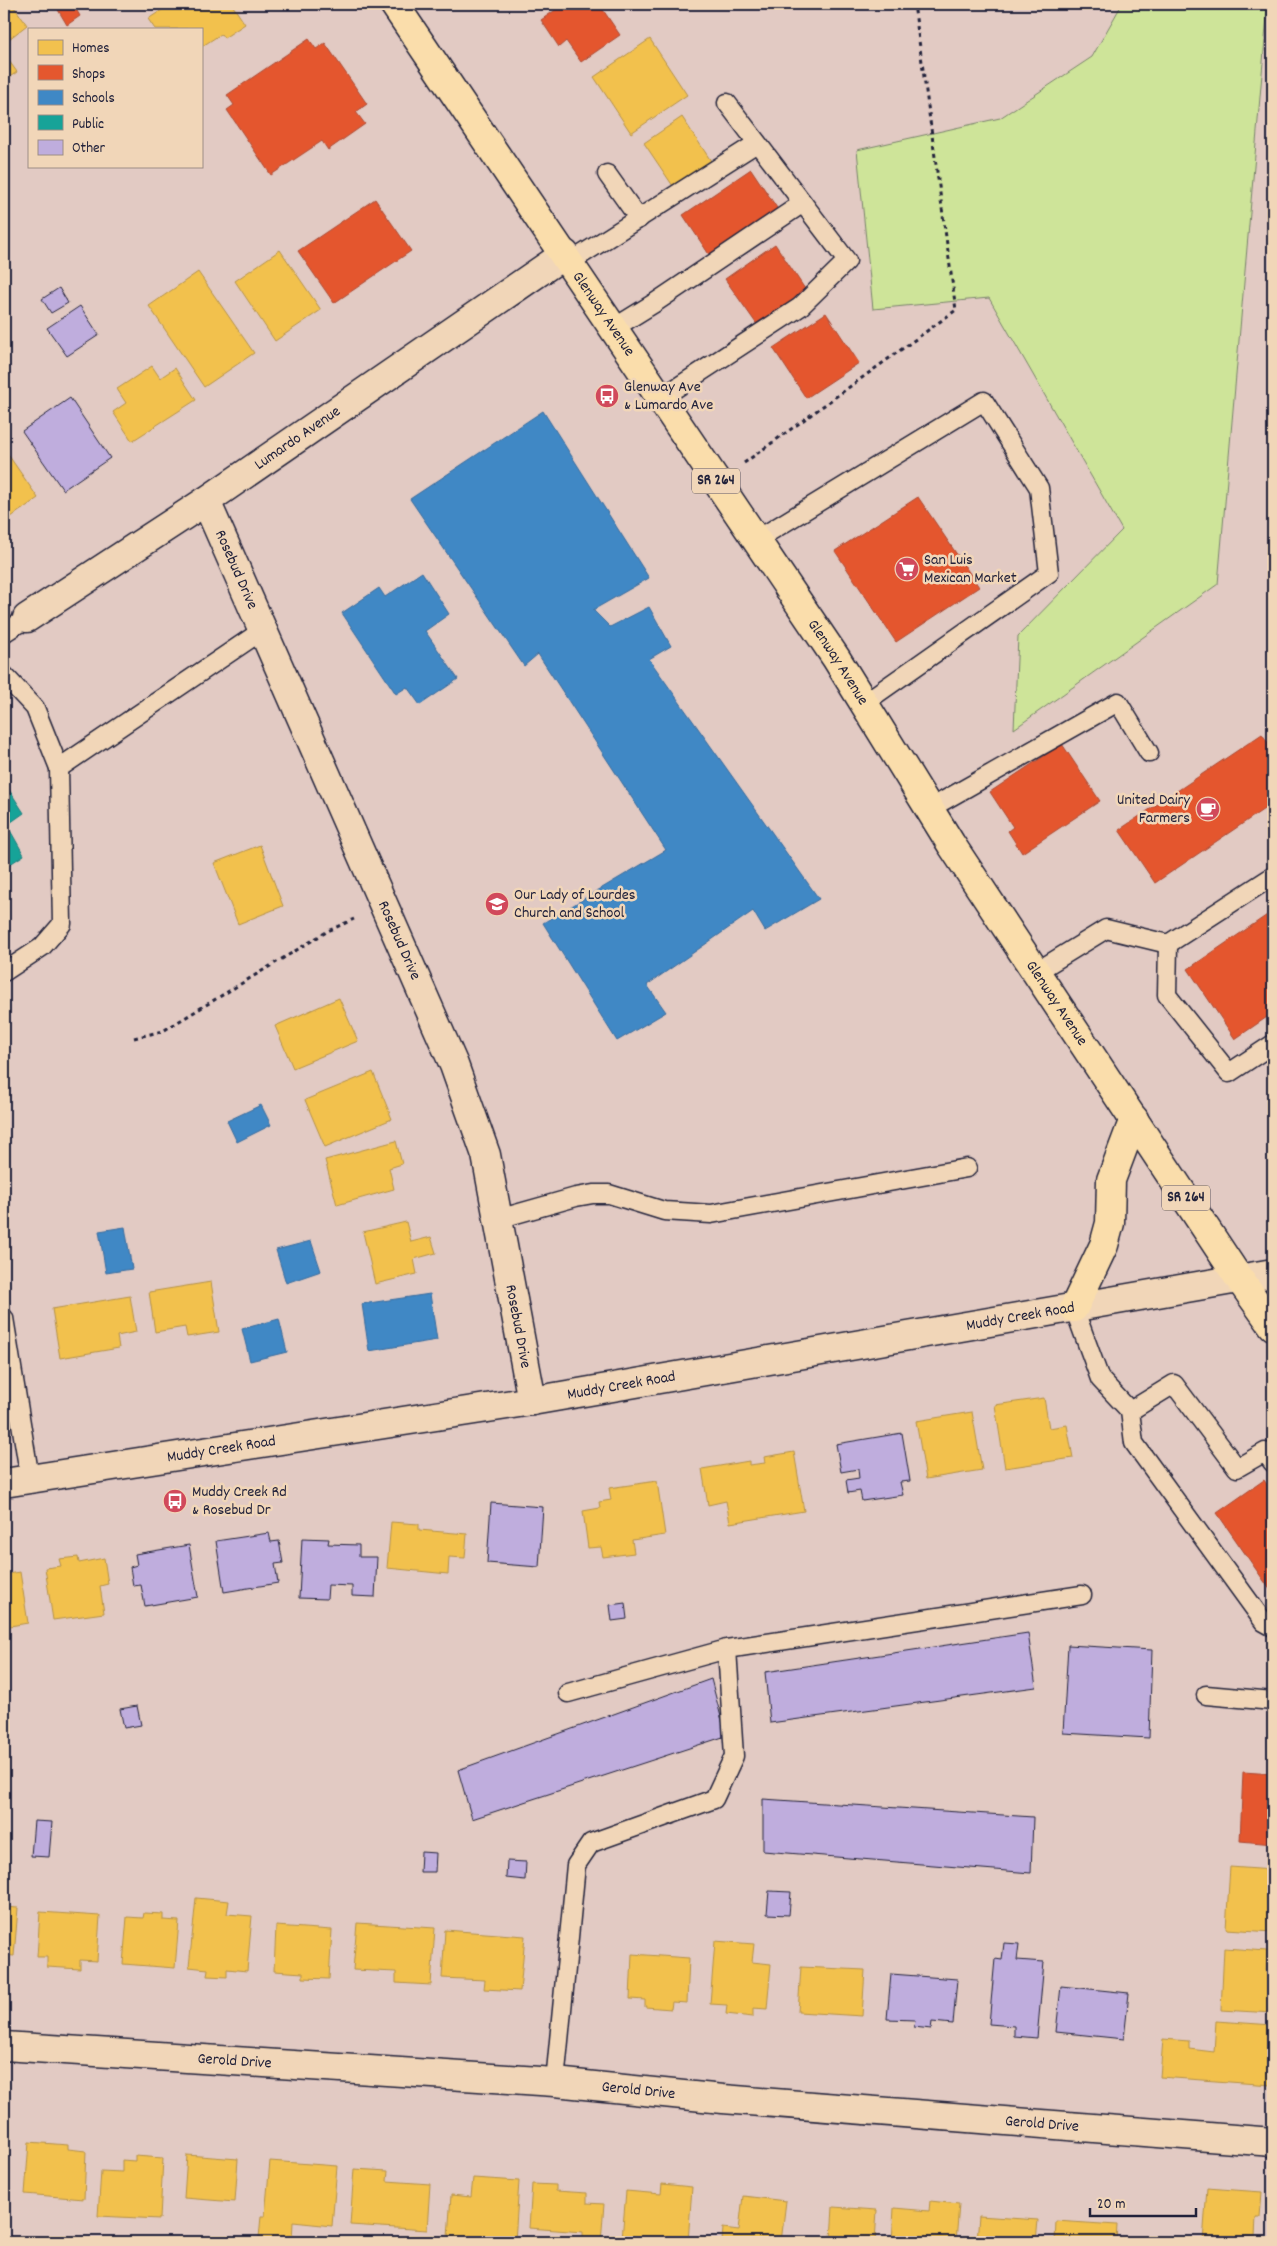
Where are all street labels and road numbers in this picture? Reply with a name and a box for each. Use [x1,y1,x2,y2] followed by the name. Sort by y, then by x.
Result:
[566,267,640,361] street label: Glenway Avenue
[250,400,345,476] street label: Lumardo Avenue
[692,468,740,494] road number: SR 264
[209,526,264,613] street label: Rosebud Drive
[802,615,874,710] street label: Glenway Avenue
[372,897,427,984] street label: Rosebud Drive
[1020,956,1093,1050] street label: Glenway Avenue
[1162,1186,1210,1210] road number: SR 264
[499,1283,537,1370] street label: Rosebud Drive
[964,1296,1076,1337] street label: Muddy Creek Road
[565,1365,677,1406] street label: Muddy Creek Road
[165,1429,277,1469] street label: Muddy Creek Road
[197,2047,272,2075] street label: Gerold Drive
[600,2075,676,2106] street label: Gerold Drive
[1004,2110,1080,2138] street label: Gerold Drive

